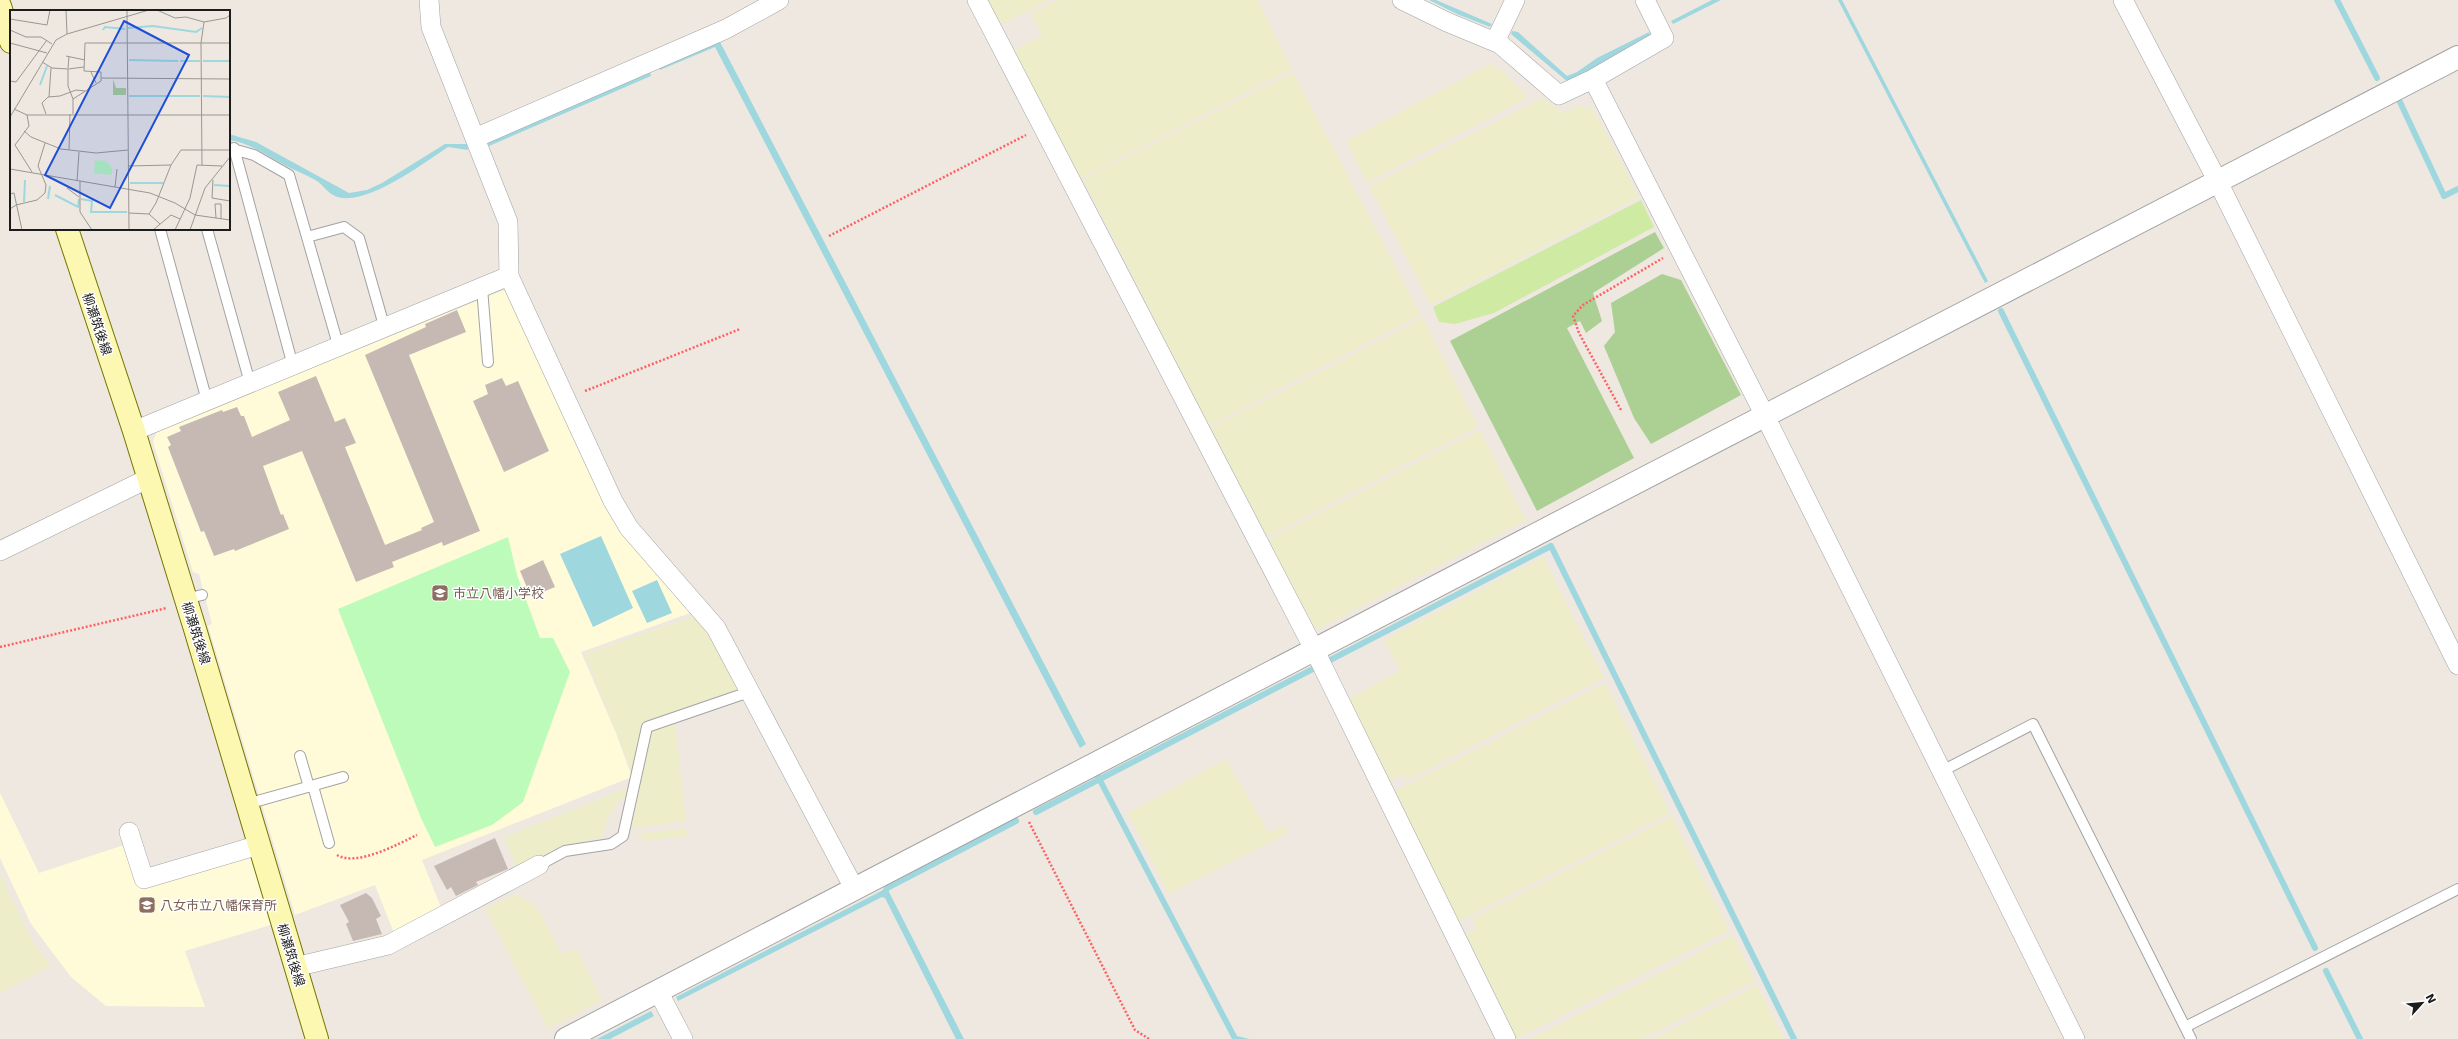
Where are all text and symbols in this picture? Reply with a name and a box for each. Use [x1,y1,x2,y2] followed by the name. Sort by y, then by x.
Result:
[10,10,230,230] inset map
[79,291,115,357] street label: 柳瀬筑後線
[430,583,450,603] school or university icon: 市立八幡小学校
[453,586,544,601] place label: 市立八幡小学校
[179,600,213,666] street label: 柳瀬筑後線
[137,895,157,915] school or university icon: 八女市立八幡保育所
[160,898,277,913] place label: 八女市立八幡保育所
[274,922,308,988] street label: 柳瀬筑後線
[2402,983,2442,1023] north arrow
[2423,992,2438,1006] text: N

